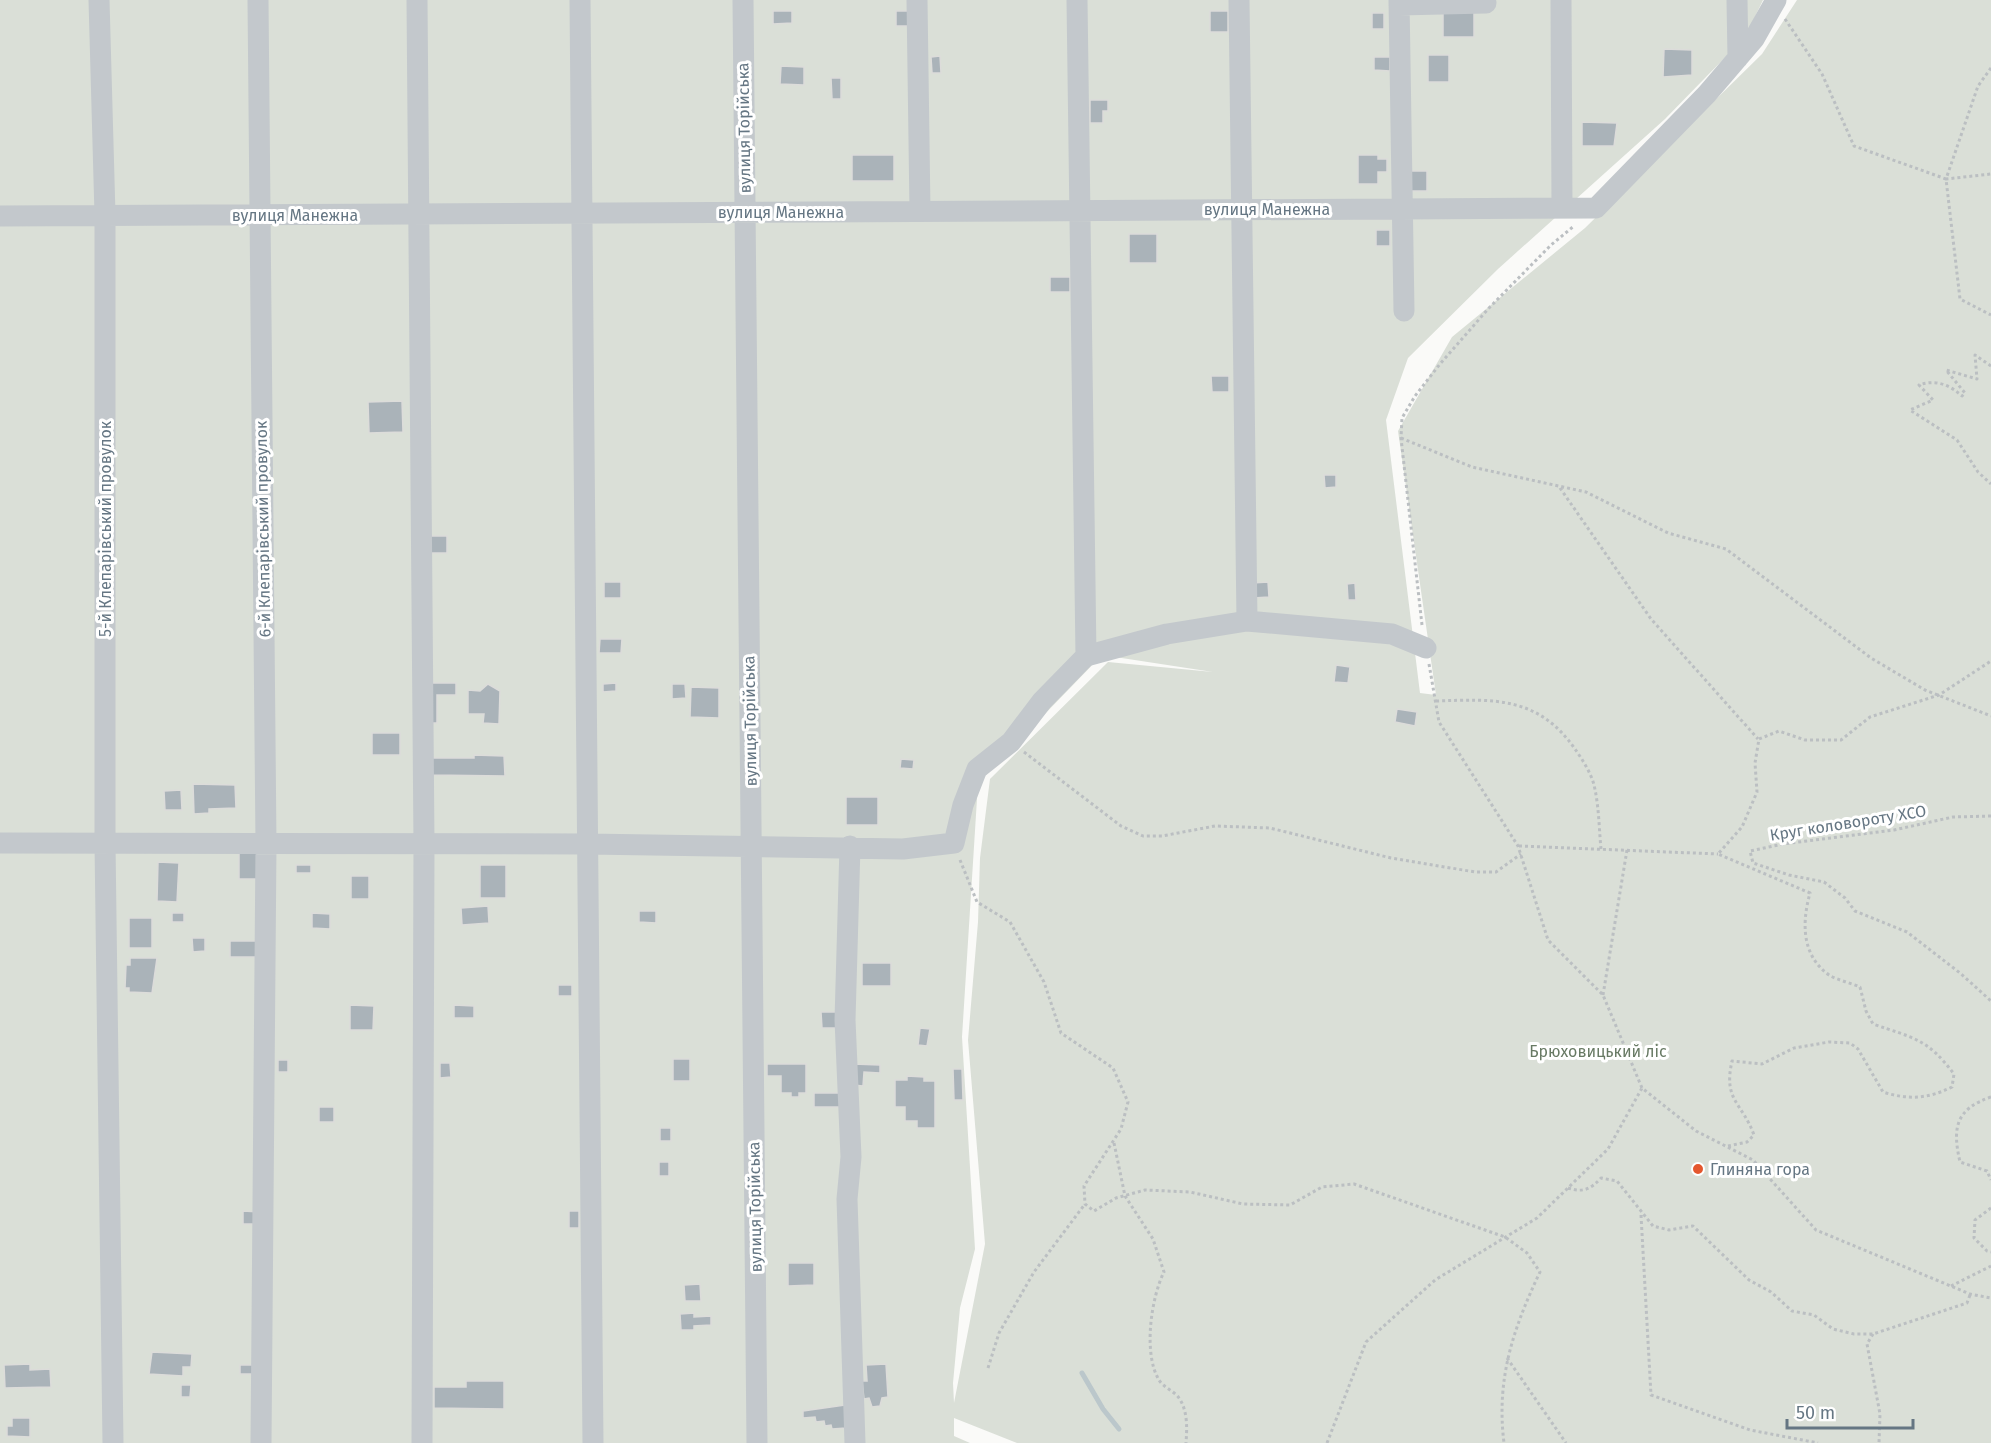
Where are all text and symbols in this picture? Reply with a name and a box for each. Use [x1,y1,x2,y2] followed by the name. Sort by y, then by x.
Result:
[733,62,755,194] street label: вулиця Торійська
[1204,200,1330,219] street label: вулиця Манежна
[718,203,844,222] street label: вулиця Манежна
[232,206,358,225] street label: вулиця Манежна
[96,420,115,637] street label: 5-й Клепарівський провулок
[252,420,274,637] street label: 6-й Клепарівський провулок
[739,655,761,787] street label: вулиця Торійська
[1769,801,1927,845] street label: Круг коловороту ХСО
[1529,1042,1667,1061] park label: Брюховицький ліс
[744,1141,766,1273] street label: вулиця Торійська
[1710,1160,1810,1179] place label: Глиняна гора
[1691,1162,1705,1176] marker: Глиняна гора
[1787,1392,1913,1430] scale bar
[1796,1402,1835,1424] text: 50 m

